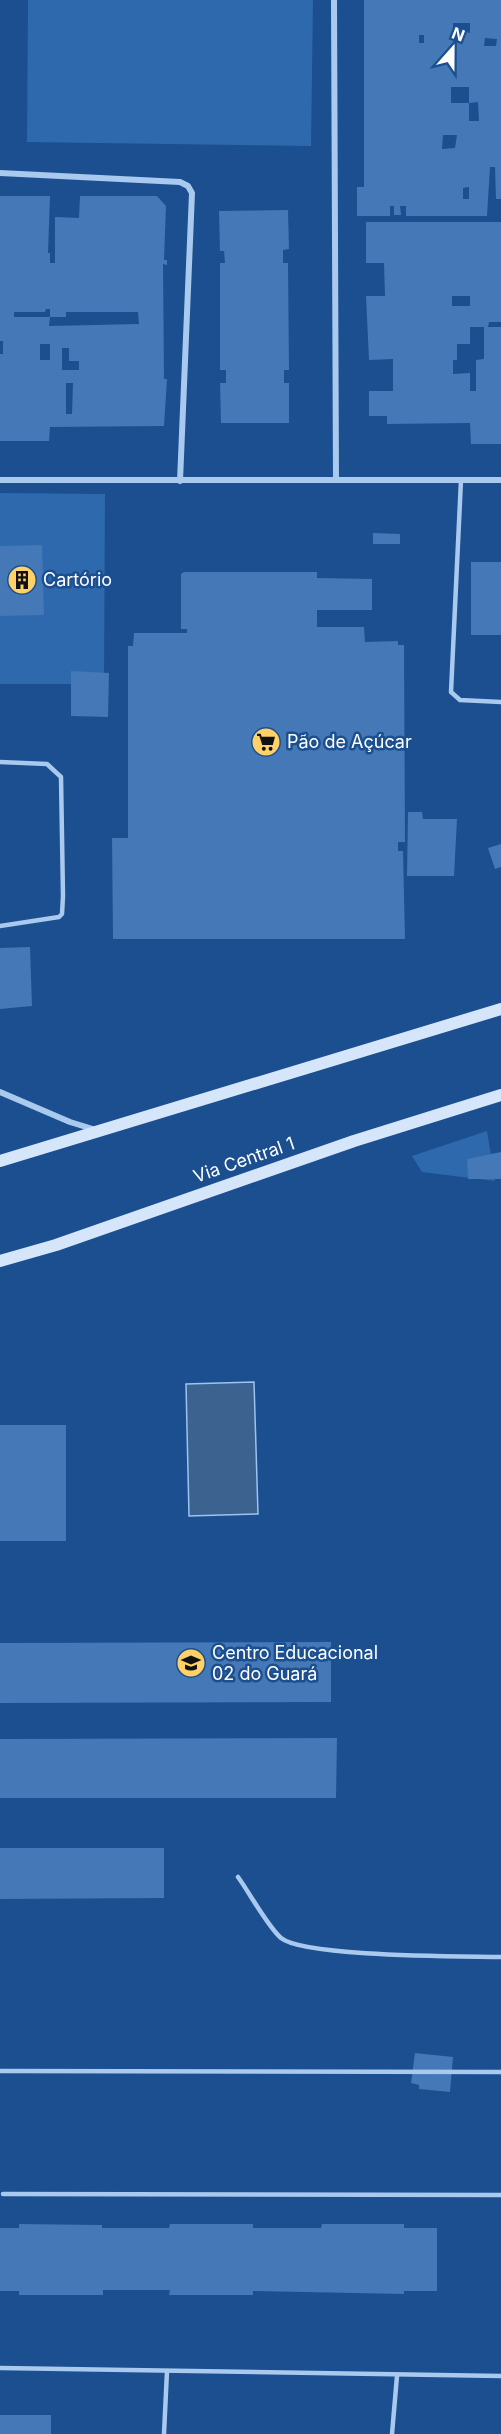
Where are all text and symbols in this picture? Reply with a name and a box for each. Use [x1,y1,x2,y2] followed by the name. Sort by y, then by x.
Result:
[423,18,483,78] north arrow
[449,22,468,46] text: N
[6,564,38,596] building icon: Cartório
[43,569,112,590] place label: Cartório
[250,726,282,758] supermarket icon: Pão de Açúcar
[287,731,412,752] place label: Pão de Açúcar
[190,1132,297,1187] street label: Via Central 1
[212,1642,378,1684] place label: Centro Educacional 02 do Guará
[175,1647,207,1679] school or university icon: Centro Educacional 02 do Guará

